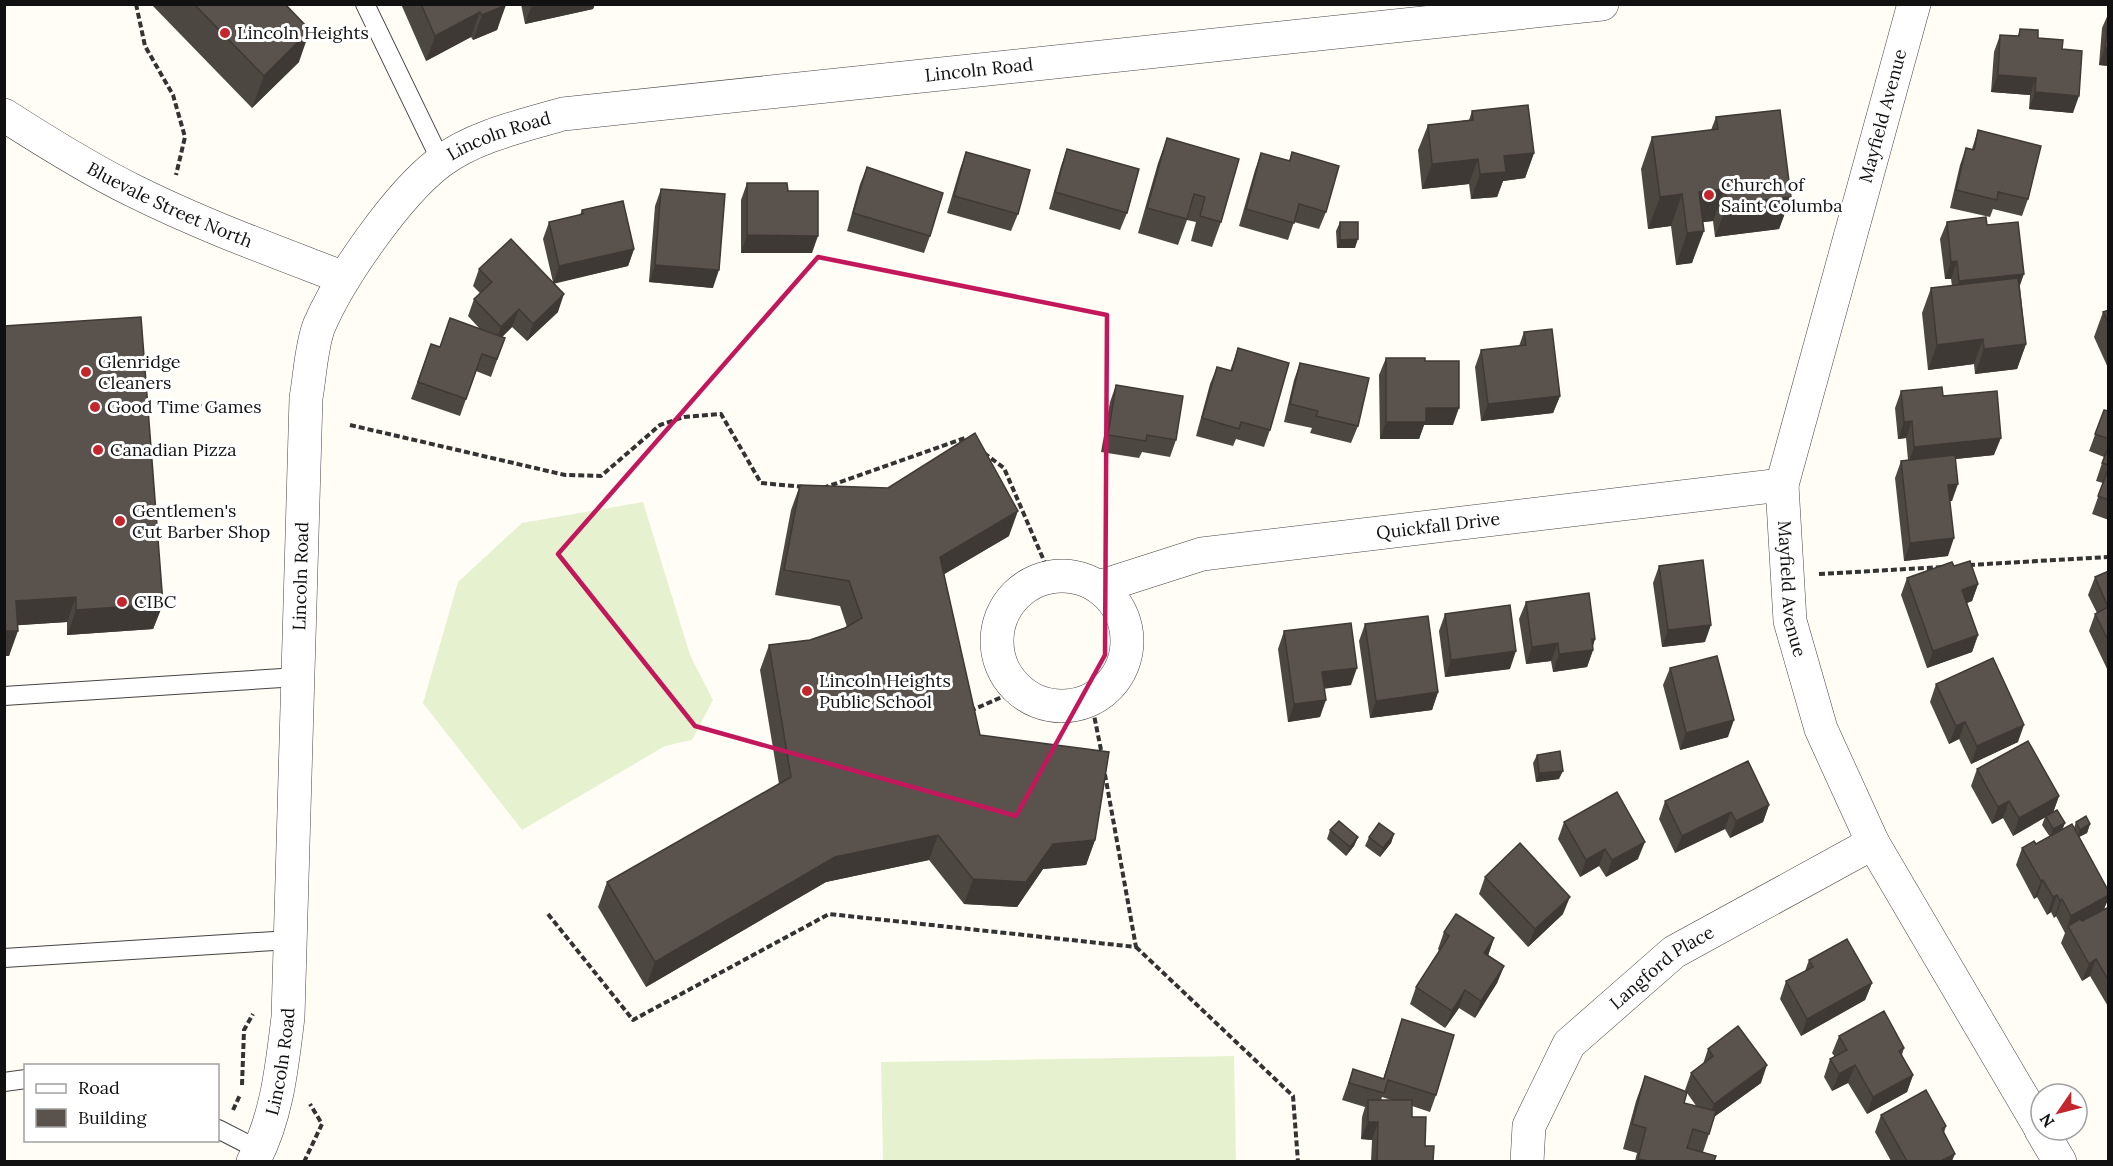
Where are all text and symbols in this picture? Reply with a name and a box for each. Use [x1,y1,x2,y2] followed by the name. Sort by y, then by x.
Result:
[237,21,369,44] place label: Lincoln Heights
[218,26,232,40] marker: Lincoln Heights
[1854,46,1911,185] street label: Mayfield Avenue
[924,52,1034,87] street label: Lincoln Road
[443,106,554,165] street label: Lincoln Road
[83,156,256,253] street label: Bluevale Street North
[1721,173,1843,217] place label: Church of Saint Columba
[1702,188,1716,202] marker: Church of Saint Columba
[98,350,181,394] place label: Glenridge Cleaners
[79,365,93,379] marker: Glenridge Cleaners
[107,395,262,418] place label: Good Time Games
[88,400,102,414] marker: Good Time Games
[110,438,236,461] place label: Canadian Pizza
[91,443,105,457] marker: Canadian Pizza
[132,499,270,543] place label: Gentlemen's Cut Barber Shop
[1375,507,1501,544] street label: Quickfall Drive
[113,514,127,528] marker: Gentlemen's Cut Barber Shop
[1773,520,1812,660] street label: Mayfield Avenue
[287,521,313,631] street label: Lincoln Road
[134,590,177,613] place label: CIBC
[115,595,129,609] marker: CIBC
[819,669,951,713] place label: Lincoln Heights Public School
[800,684,814,698] marker: Lincoln Heights Public School
[1605,920,1718,1014] street label: Langford Place
[260,1007,299,1118] street label: Lincoln Road
[24,1064,219,1142] legend
[78,1076,120,1099] text: Road
[2029,1082,2089,1142] north arrow
[78,1106,148,1129] text: Building
[2035,1110,2058,1131] text: N

